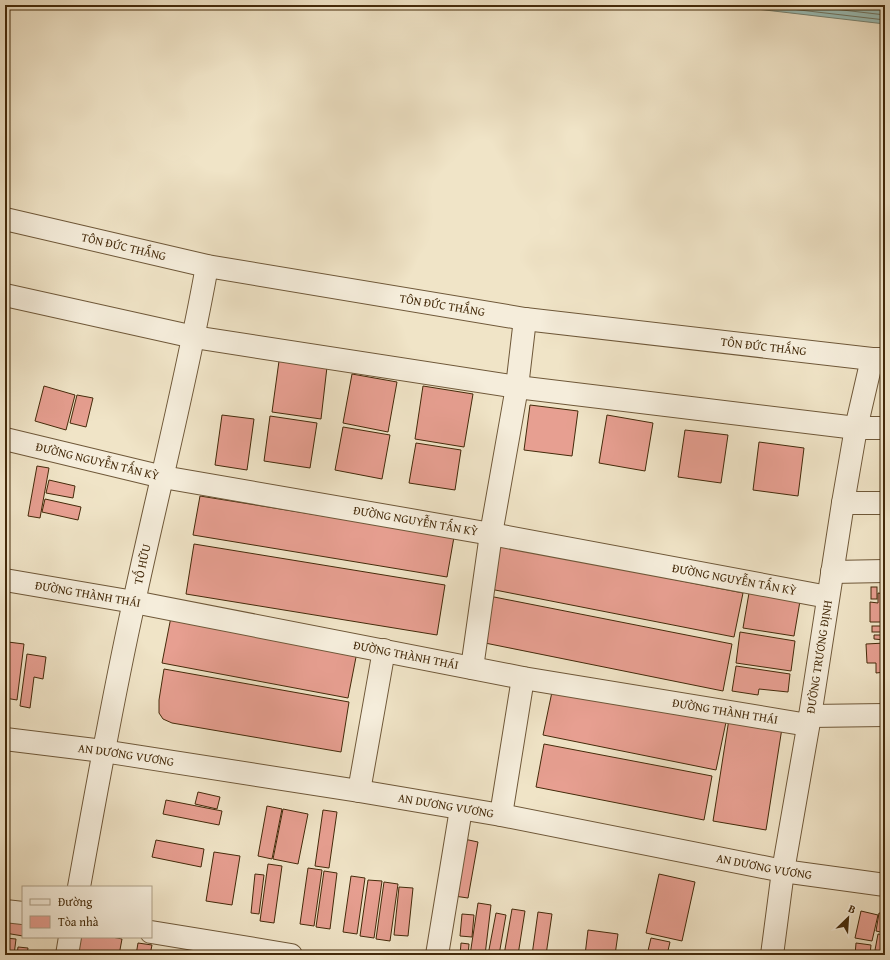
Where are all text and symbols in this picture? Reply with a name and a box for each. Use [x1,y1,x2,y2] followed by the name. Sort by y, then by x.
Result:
[80,228,168,264] street label: TÔN ĐỨC THẮNG
[398,289,486,320] street label: TÔN ĐỨC THẮNG
[720,333,808,359] street label: TÔN ĐỨC THẮNG
[34,438,161,484] street label: ĐƯỜNG NGUYỄN TẤN KỲ
[352,501,479,540] street label: ĐƯỜNG NGUYỄN TẤN KỲ
[129,542,155,586] street label: TỐ HỮU
[671,559,798,599] street label: ĐƯỜNG NGUYỄN TẤN KỲ
[34,576,142,611] street label: ĐƯỜNG THÀNH THÁI
[802,599,836,715] street label: ĐƯỜNG TRƯƠNG ĐỊNH
[352,636,460,673] street label: ĐƯỜNG THÀNH THÁI
[671,694,779,728] street label: ĐƯỜNG THÀNH THÁI
[77,739,175,770] street label: AN DƯƠNG VƯƠNG
[397,789,495,822] street label: AN DƯƠNG VƯƠNG
[715,849,813,883] street label: AN DƯƠNG VƯƠNG
[22,886,152,938] legend
[58,893,92,910] text: Đường
[828,898,868,938] north arrow
[846,900,859,918] text: B
[58,913,99,930] text: Tòa nhà

